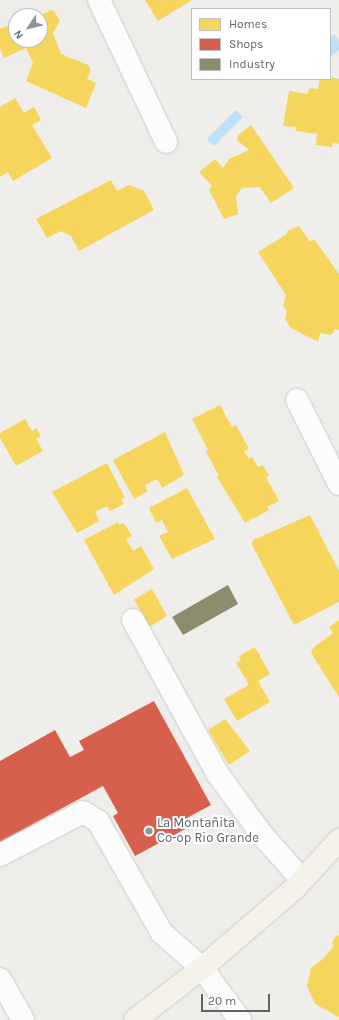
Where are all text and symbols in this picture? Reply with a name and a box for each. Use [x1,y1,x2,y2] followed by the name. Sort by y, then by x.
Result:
[8,8,48,48] north arrow
[191,8,331,80] legend
[229,17,267,31] text: Homes
[11,28,26,42] text: N
[229,37,263,51] text: Shops
[229,57,275,71] text: Industry
[157,816,259,847] place label: La Montañita Co-op Rio Grande
[144,826,154,836] marker: La Montañita Co-op Rio Grande
[203,986,272,1012] scale bar
[208,994,236,1008] text: 20 m

